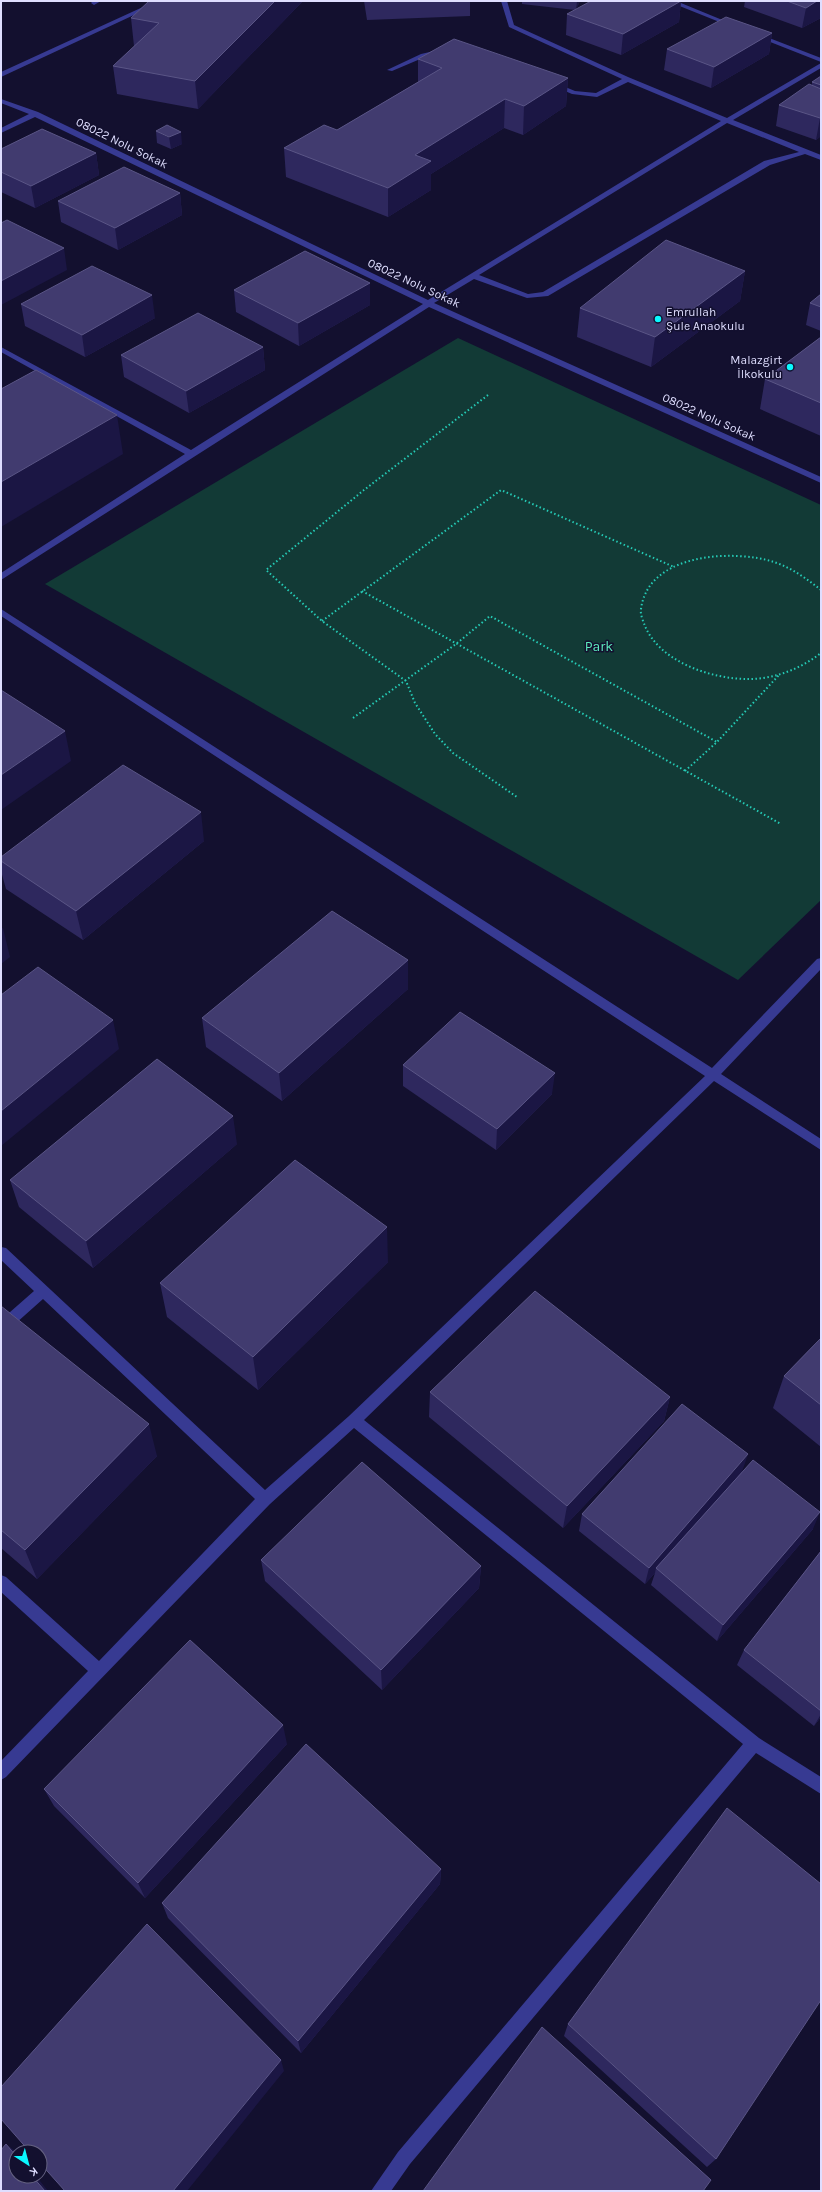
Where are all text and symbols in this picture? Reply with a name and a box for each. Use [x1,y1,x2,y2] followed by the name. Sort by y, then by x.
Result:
[74,115,170,171] street label: 08022 Nolu Sokak
[365,255,463,311] street label: 08022 Nolu Sokak
[666,305,745,333] place label: Emrullah Şule Anaokulu
[653,314,663,324] marker: Emrullah Şule Anaokulu
[730,353,782,381] place label: Malazgirt İlkokulu
[785,362,795,372] marker: Malazgirt İlkokulu
[660,390,758,444] street label: 08022 Nolu Sokak
[585,638,613,655] park label: Park
[8,2144,48,2184] north arrow
[26,2164,40,2180] text: K

